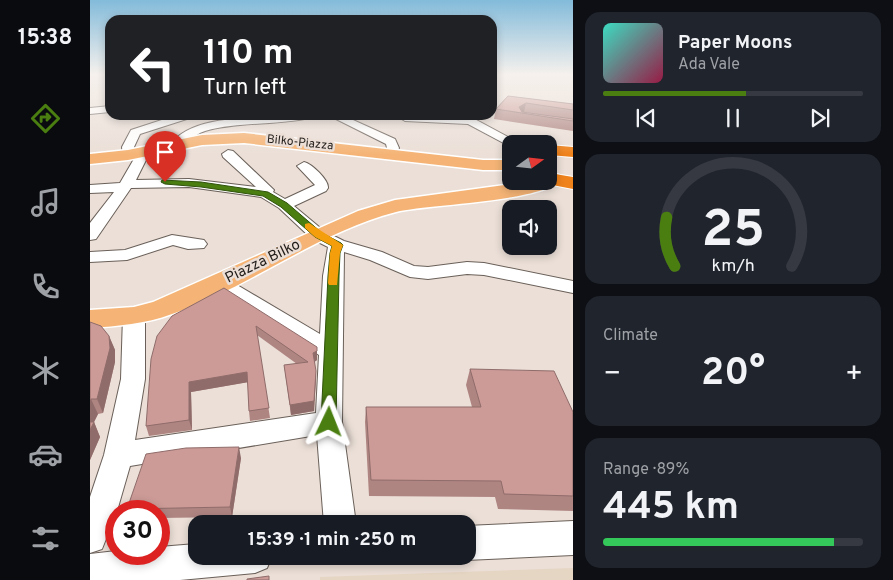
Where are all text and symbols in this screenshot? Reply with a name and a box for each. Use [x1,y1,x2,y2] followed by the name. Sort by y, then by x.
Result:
[18,25,72,52] text: 15:38
[678,31,792,55] text: Paper Moons
[203,32,293,76] text: 110 m
[120,35,185,100] icon: left
[678,55,740,75] text: Ada Vale
[203,75,286,102] text: Turn left
[28,101,63,136] icon: directions
[632,104,660,132] icon: previous
[719,104,747,132] icon: pause
[806,104,834,132] icon: next
[144,131,186,182] pin
[266,132,334,154] street label: Bilko-Piazza
[502,135,558,190] north arrow
[502,135,557,255] map controls
[151,138,179,166] icon: arrive
[28,185,63,220] icon: music
[701,199,765,265] text: 25
[502,200,557,255] button: sound
[222,236,304,288] street label: Piazza Bilko
[711,255,755,278] text: km/h
[28,269,63,304] icon: phone
[603,326,658,346] text: Climate
[701,350,765,399] text: 20°
[28,353,63,388] icon: climate
[603,357,621,393] text: −
[845,357,863,393] text: +
[302,395,354,447] position arrow
[28,437,63,472] icon: car
[603,460,689,480] text: Range · 89%
[603,484,739,533] text: 445 km
[105,500,170,565] speed limit sign: 30
[28,521,63,556] icon: filters
[248,528,416,552] text: 15:39 · 1 min · 250 m

